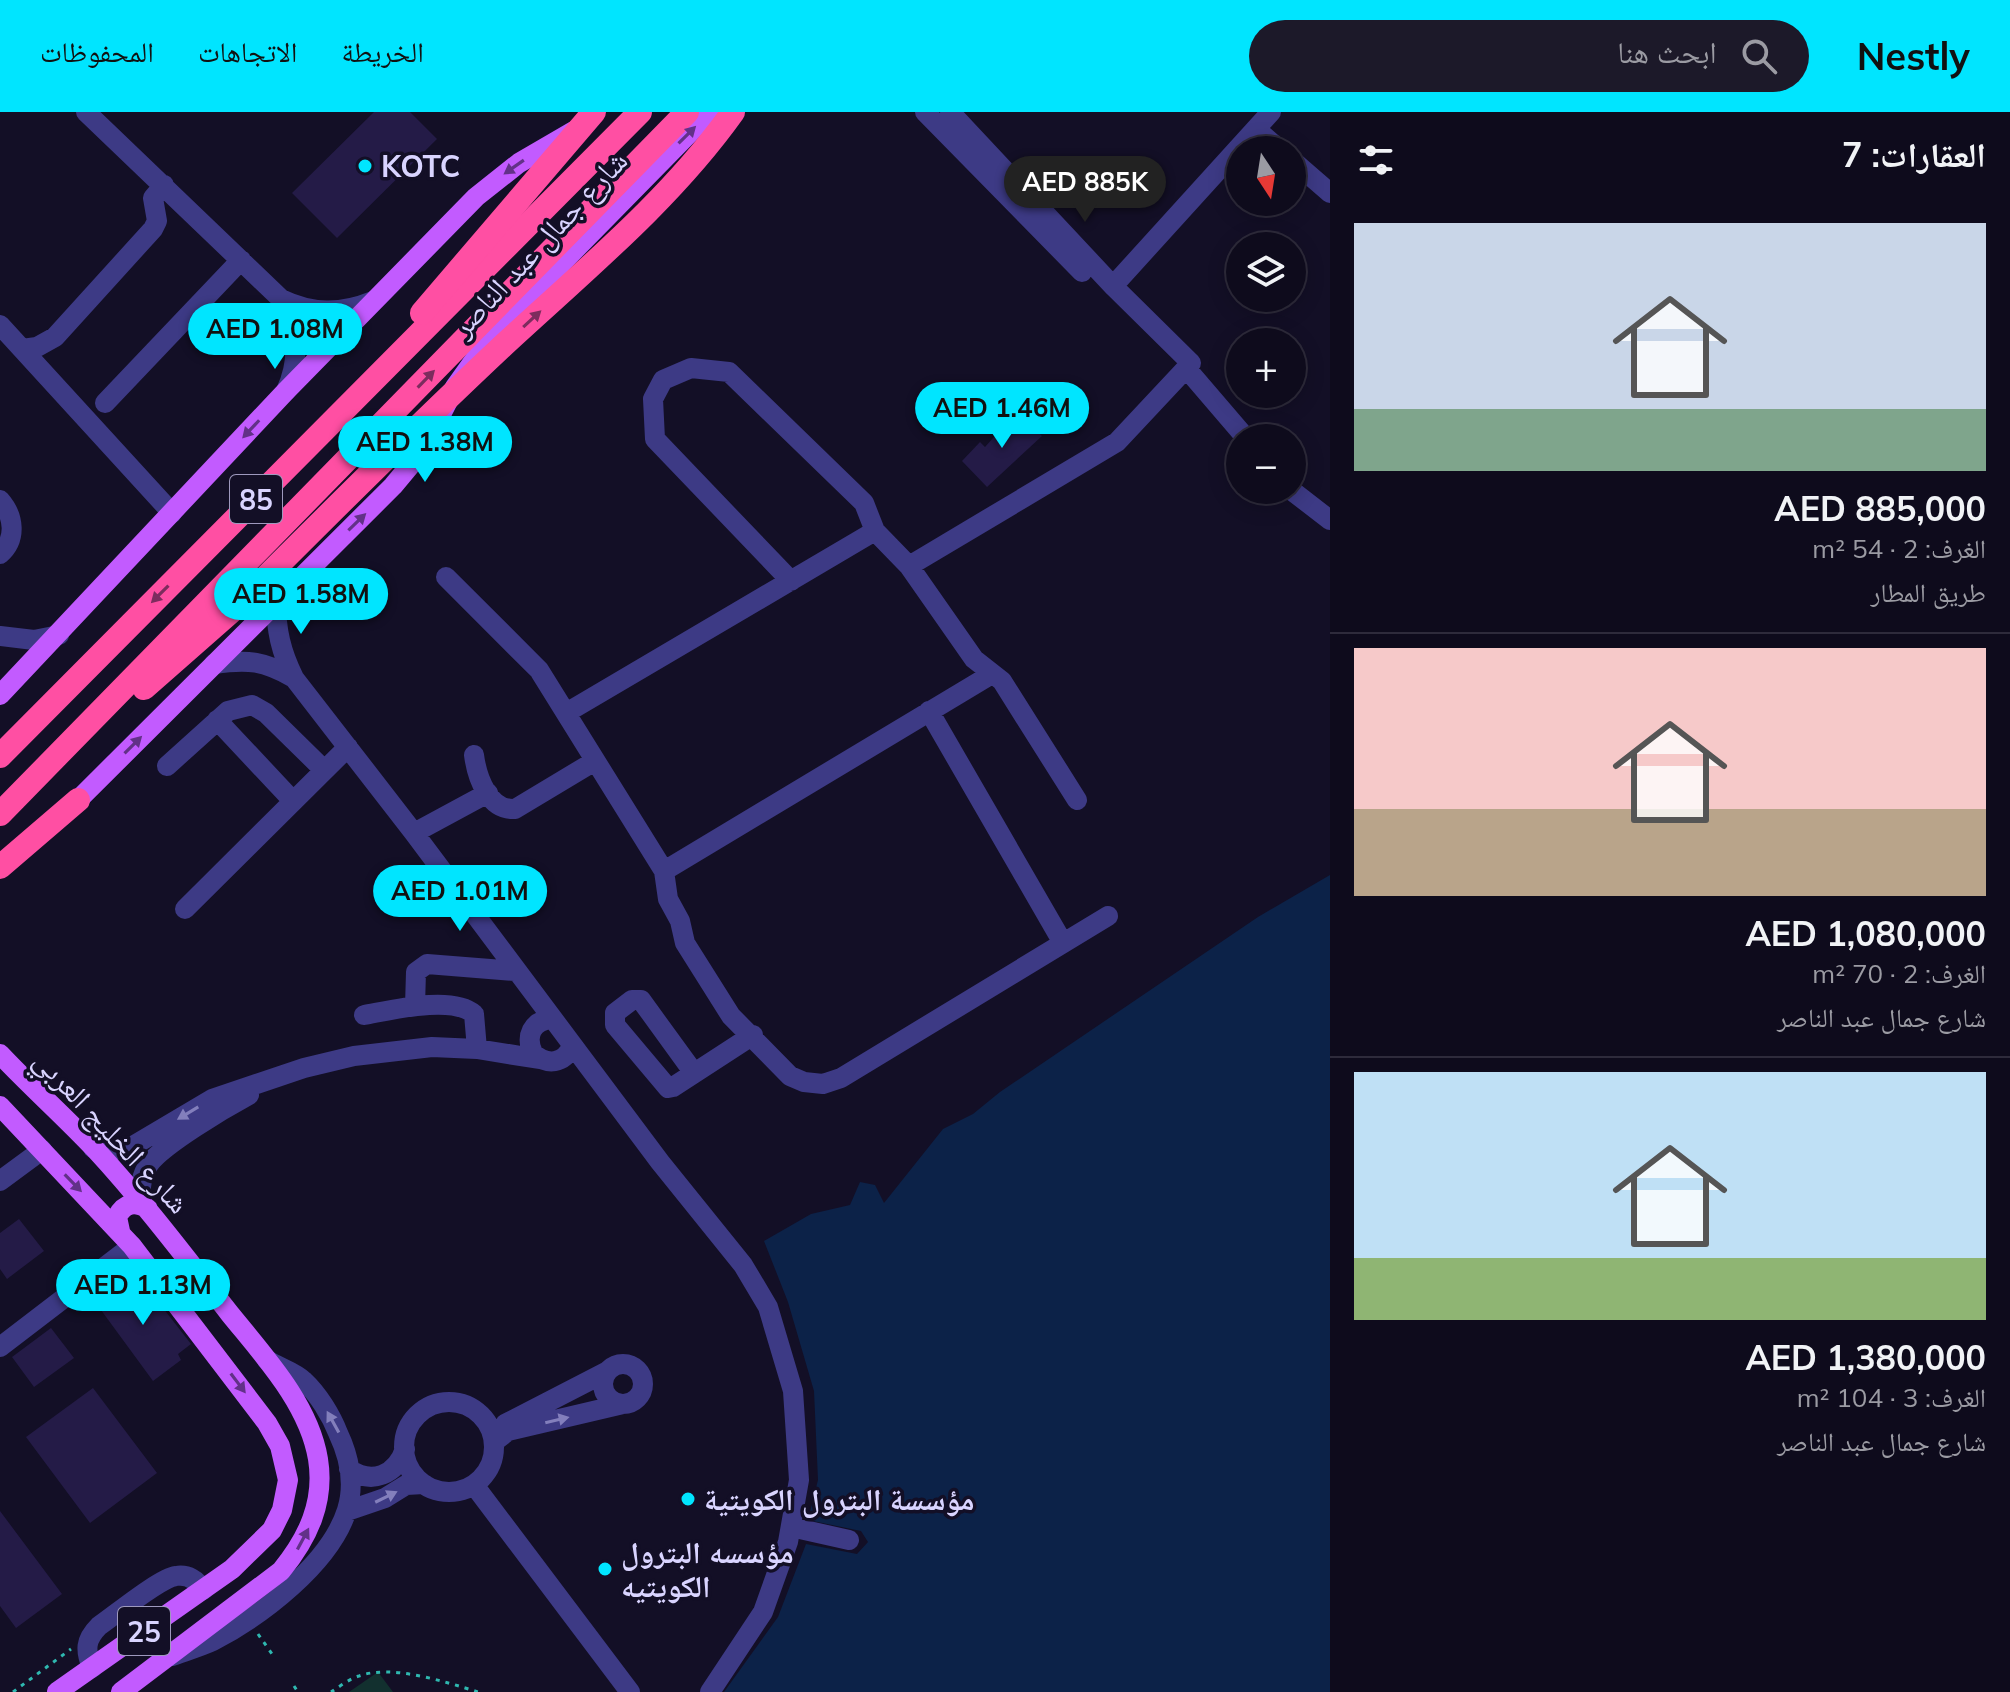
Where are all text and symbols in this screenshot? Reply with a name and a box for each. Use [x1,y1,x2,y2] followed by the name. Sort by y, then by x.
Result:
[1249,20,1809,92] search box
[1857,32,1970,80] text: Nestly
[1617,33,1717,71] text: ابحث هنا
[40,34,154,69] text: المحفوظات
[198,34,297,69] text: الاتجاهات
[341,34,424,69] text: الخريطة
[1737,34,1781,78] icon: search
[677,126,696,145] one-way arrow
[1842,133,1986,176] text: العقارات: 7
[1226,136,1306,216] north arrow
[1226,136,1306,504] map controls
[1354,138,1398,182] icon: filters
[442,142,636,346] street label: شارع جمال عبد الناصر
[381,147,460,185] place label: KOTC
[1002,156,1168,224] pin: AED 885K
[356,157,374,175] marker: KOTC
[504,159,525,174] one-way arrow
[1022,165,1148,198] text: AED 885K
[1226,232,1306,312] button: layers
[1598,275,1742,419] icon: home
[183,303,367,371] pin: AED 1.08M
[522,311,541,329] one-way arrow
[206,312,344,345] text: AED 1.08M
[1226,328,1306,408] button: +
[417,370,435,389] one-way arrow
[910,382,1094,450] pin: AED 1.46M
[933,391,1071,424] text: AED 1.46M
[333,416,517,484] pin: AED 1.38M
[242,419,260,438] one-way arrow
[1226,424,1306,504] button: −
[356,425,494,458] text: AED 1.38M
[230,475,282,523] road number: 85
[1774,487,1986,530] text: AED 885,000
[347,513,366,532] one-way arrow
[1812,532,1986,565] text: الغرف: 2 · 54 m²
[209,568,393,636] pin: AED 1.58M
[1871,576,1986,609] text: طريق المطار
[232,577,370,610] text: AED 1.58M
[151,585,170,604] one-way arrow
[1598,700,1742,844] icon: home
[123,736,142,755] one-way arrow
[368,865,552,933] pin: AED 1.01M
[391,874,529,907] text: AED 1.01M
[1745,912,1986,955] text: AED 1,080,000
[1812,957,1986,990] text: الغرف: 2 · 70 m²
[1777,1001,1986,1034] text: شارع جمال عبد الناصر
[22,1041,198,1225] street label: شارع الخليج العربي
[177,1106,199,1120] one-way arrow
[1598,1124,1742,1268] icon: home
[63,1173,82,1192] one-way arrow
[51,1259,235,1327] pin: AED 1.13M
[74,1268,212,1301] text: AED 1.13M
[1745,1336,1986,1379] text: AED 1,380,000
[230,1373,246,1393] one-way arrow
[1797,1381,1986,1414] text: الغرف: 3 · 104 m²
[326,1411,339,1434] one-way arrow
[545,1413,570,1426] one-way arrow
[1777,1425,1986,1458] text: شارع جمال عبد الناصر
[704,1480,974,1518] place label: مؤسسة البترول الكويتية
[374,1490,397,1504] one-way arrow
[679,1490,697,1508] marker: مؤسسة البترول الكويتية
[296,1528,310,1550] one-way arrow
[621,1533,794,1605] place label: مؤسسه البترول الكويتيه
[596,1560,614,1578] marker: مؤسسه البترول الكويتيه
[118,1607,170,1655] road number: 25

